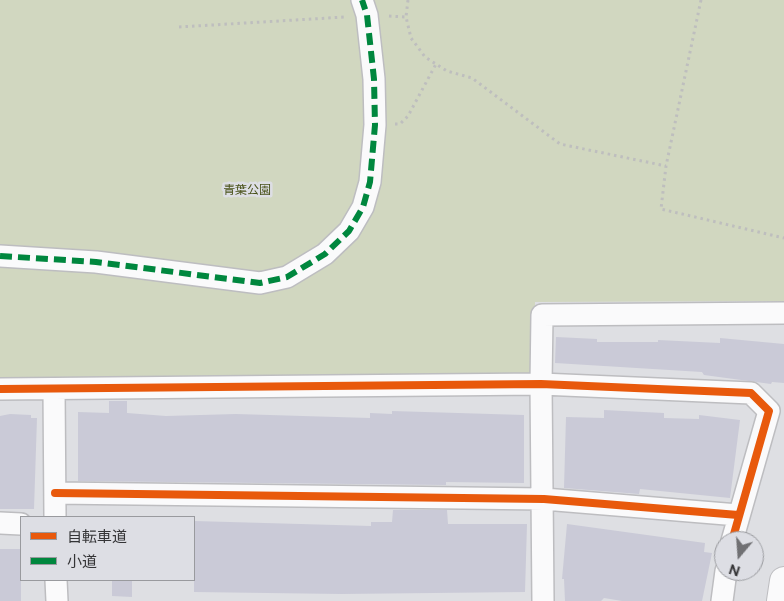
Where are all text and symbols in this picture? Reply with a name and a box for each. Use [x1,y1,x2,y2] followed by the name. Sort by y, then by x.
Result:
[223,183,271,197] park label: 青葉公園
[20,516,195,581] legend
[67,528,127,546] text: 自転車道
[714,531,764,581] north arrow
[67,553,97,571] text: 小道
[727,560,742,580] text: N

